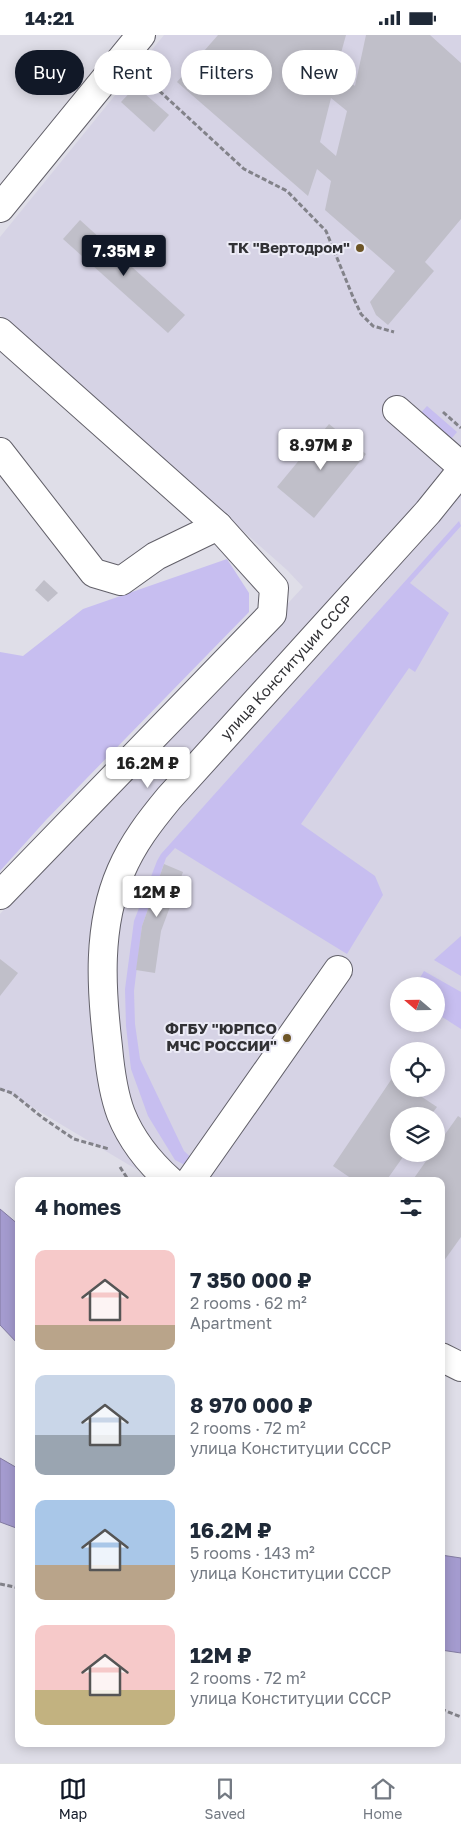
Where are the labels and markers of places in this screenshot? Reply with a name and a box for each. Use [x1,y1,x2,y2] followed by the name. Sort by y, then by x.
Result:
[78,235,170,277] pin: 7.35M ₽
[228,238,350,256] place label: ТК "Вертодром"
[354,242,366,254] marker: ТК "Вертодром"
[275,429,367,471] pin: 8.97M ₽
[102,747,194,789] pin: 16.2M ₽
[122,875,192,918] pin: 12M ₽
[165,1019,277,1054] place label: ФГБУ "ЮРПСО МЧС РОССИИ"
[281,1032,293,1044] marker: ФГБУ "ЮРПСО МЧС РОССИИ"

